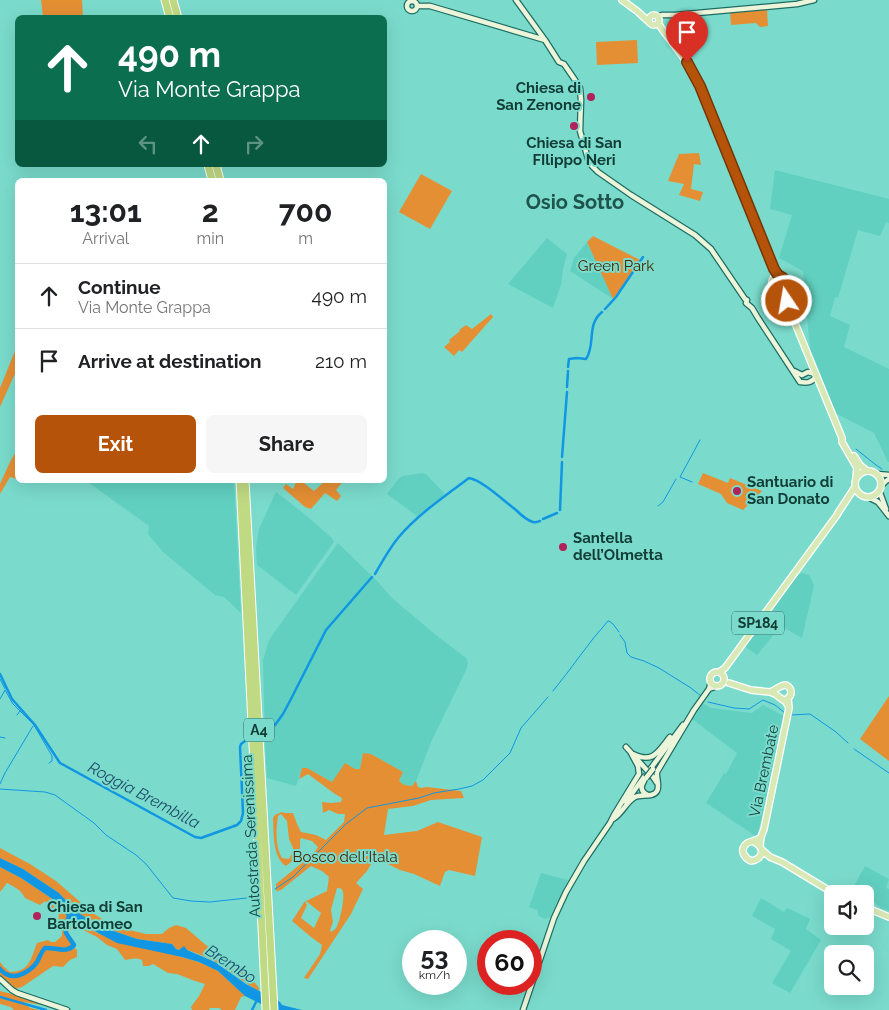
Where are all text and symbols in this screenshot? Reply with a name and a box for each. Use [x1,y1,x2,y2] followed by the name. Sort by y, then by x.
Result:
[666,11,708,62] pin
[673,18,701,46] icon: arrive
[118,34,221,75] text: 490 m
[35,35,100,100] icon: ahead
[118,76,301,102] text: Via Monte Grappa
[496,79,581,114] place label: Chiesa di San Zenone
[585,91,597,103] marker: Chiesa di San Zenone
[568,120,580,132] marker: Chiesa di San FIlippo Neri
[134,130,162,158] icon: left
[187,130,215,158] icon: ahead
[240,130,268,158] icon: right
[526,134,622,169] place label: Chiesa di San FIlippo Neri
[526,190,624,214] district label: Osio Sotto
[70,194,142,229] text: 13:01
[202,194,219,229] text: 2
[279,194,332,229] text: 700
[82,229,129,248] text: Arrival
[197,229,224,248] text: min
[298,229,313,248] text: m
[578,257,654,275] park label: Green Park
[760,274,812,326] position arrow
[78,276,161,298] text: Continue
[35,282,63,310] icon: ahead
[312,285,367,307] text: 490 m
[78,298,211,317] text: Via Monte Grappa
[35,347,63,375] icon: arrive
[78,350,262,372] text: Arrive at destination
[315,350,367,372] text: 210 m
[35,415,196,473] button: Exit
[206,415,367,473] button: Share
[747,473,833,508] place label: Santuario di San Donato
[731,485,743,497] marker: Santuario di San Donato
[573,529,663,564] place label: Santella dell’Olmetta
[557,541,569,553] marker: Santella dell’Olmetta
[732,612,784,634] road number: SP184
[244,718,274,742] road number: A4
[745,723,783,819] street label: Via Brembate
[238,754,264,918] street label: Autostrada Serenissima
[85,758,204,833] water label: Roggia Brembilla
[292,848,398,866] park label: Bosco dell'Itala
[824,885,874,995] map controls
[824,885,874,935] button: sound
[47,898,143,933] place label: Chiesa di San Bartolomeo
[31,910,43,922] marker: Chiesa di San Bartolomeo
[477,930,542,995] speed limit sign: 60
[202,941,260,987] water label: Brembo
[421,941,448,971] text: 53
[824,945,874,995] button: search
[419,968,450,982] text: km/h

